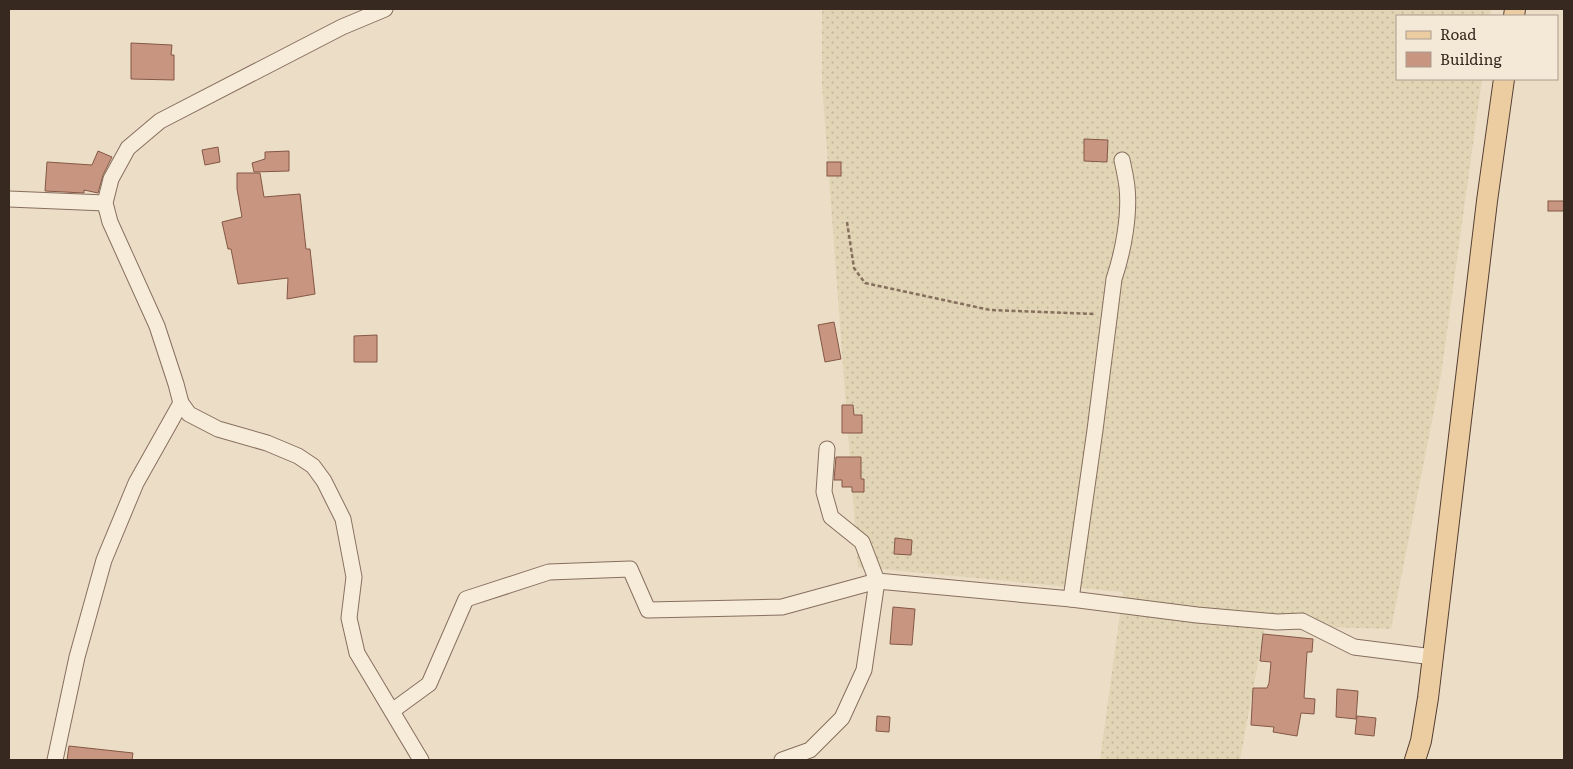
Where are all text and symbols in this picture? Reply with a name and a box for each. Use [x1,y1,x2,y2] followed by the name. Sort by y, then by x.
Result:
[1396,15,1558,80] legend
[1440,22,1476,45] text: Road
[1440,47,1502,70] text: Building

